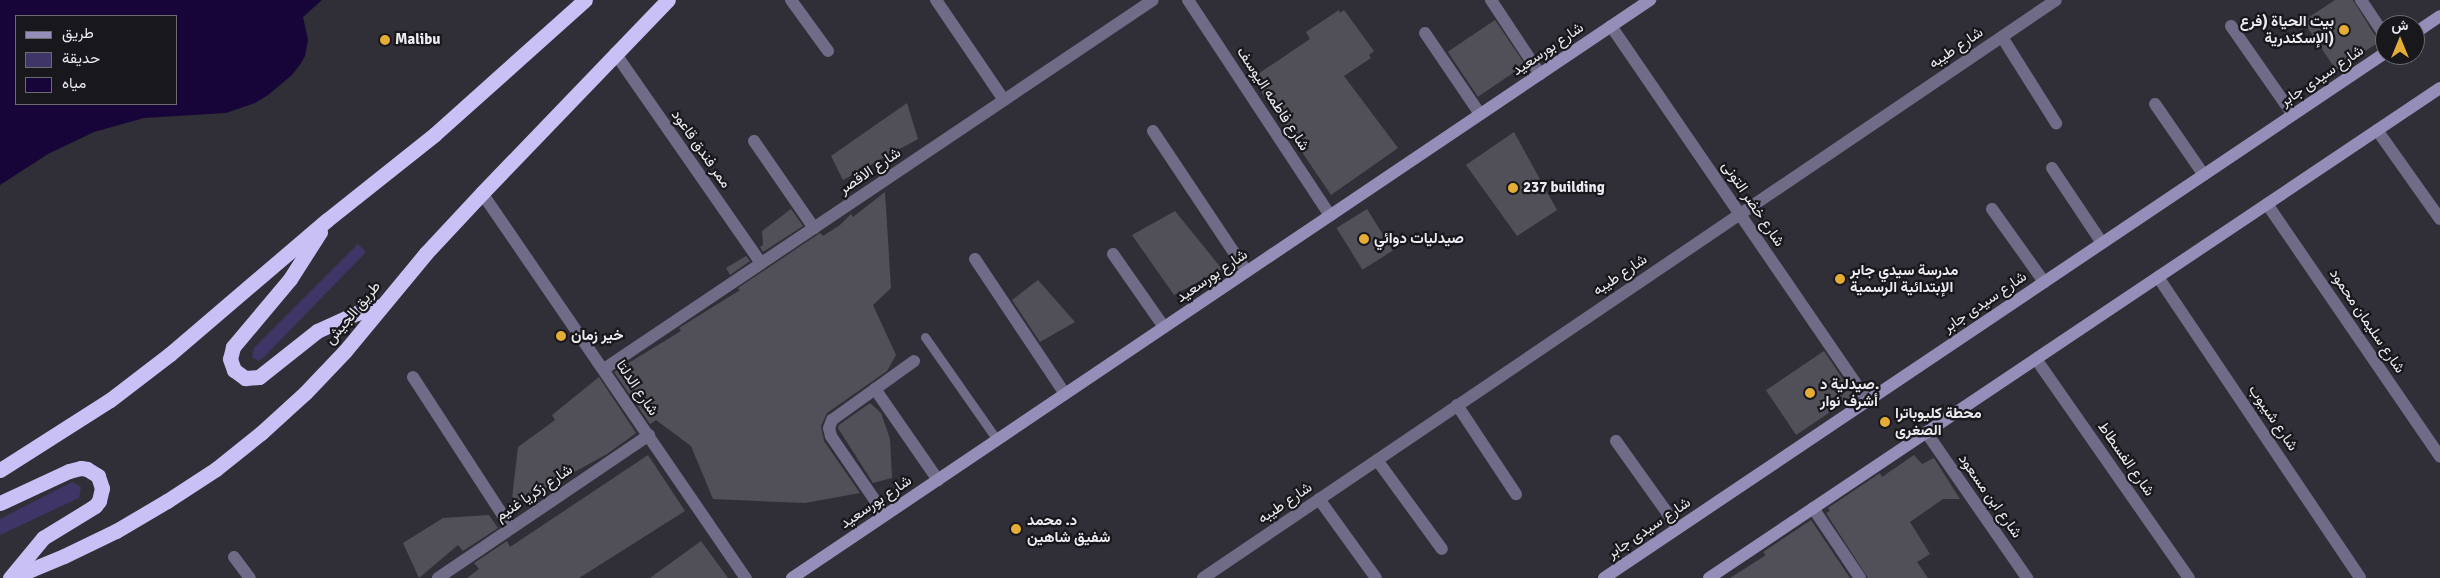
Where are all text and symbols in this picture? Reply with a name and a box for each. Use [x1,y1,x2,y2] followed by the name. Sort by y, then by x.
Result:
[2240,12,2334,47] place label: بيت الحياة (فرع الإسكندرية)
[15,15,178,105] legend
[2375,15,2425,65] north arrow
[2392,17,2408,34] text: ش
[1509,19,1587,79] street label: شارع بورسعيد
[1925,23,1987,73] street label: شارع طيبه
[62,24,94,42] text: طريق
[2338,24,2350,36] marker: بيت الحياة (فرع الإسكندرية)
[395,31,440,49] place label: Malibu
[379,34,391,46] marker: Malibu
[2277,41,2367,111] street label: شارع سيدى جابر
[1233,44,1313,154] street label: شارع فاطمه اليوسف
[62,49,100,67] text: حديقة
[62,74,86,92] text: مياه
[667,106,735,192] street label: ممر فندق قاعود
[836,144,904,198] street label: شارع الاقصر
[1718,158,1788,250] street label: شارع خضر التونى
[1523,179,1605,197] place label: 237 building
[1507,182,1519,194] marker: 237 building
[1374,230,1464,248] place label: صيدليات دوائي
[1358,233,1370,245] marker: صيدليات دوائي
[1173,246,1251,306] street label: شارع بورسعيد
[1589,250,1651,300] street label: شارع طيبه
[1850,261,1958,296] place label: مدرسة سيدي جابر الإبتدائية الرسمية
[2325,265,2409,377] street label: شارع سليمان محمود
[1940,267,2030,337] street label: شارع سيدى جابر
[1834,273,1846,285] marker: مدرسة سيدي جابر الإبتدائية الرسمية
[321,278,385,348] street label: طريق الجيش
[571,327,623,345] place label: خير زمان
[555,330,567,342] marker: خير زمان
[612,357,662,419] street label: شارع الدلتا
[1820,375,1879,410] place label: صيدلية د. أشرف نوار
[2244,382,2302,454] street label: شارع شيبوب
[1804,387,1816,399] marker: صيدلية د. أشرف نوار
[1895,404,1982,439] place label: محطة كليوباترا الصغرى
[1879,416,1891,428] marker: محطة كليوباترا الصغرى
[2094,418,2158,500] street label: شارع الفسطاط
[1954,450,2026,542] street label: شارع ابن مسعود
[492,461,576,525] street label: شارع زكريا غنيم
[837,472,915,532] street label: شارع بورسعيد
[1254,478,1316,528] street label: شارع طيبه
[1604,493,1694,563] street label: شارع سيدى جابر
[1027,511,1111,546] place label: د. محمد شفيق شاهين
[1009,522,1023,536] marker: د. محمد شفيق شاهين

